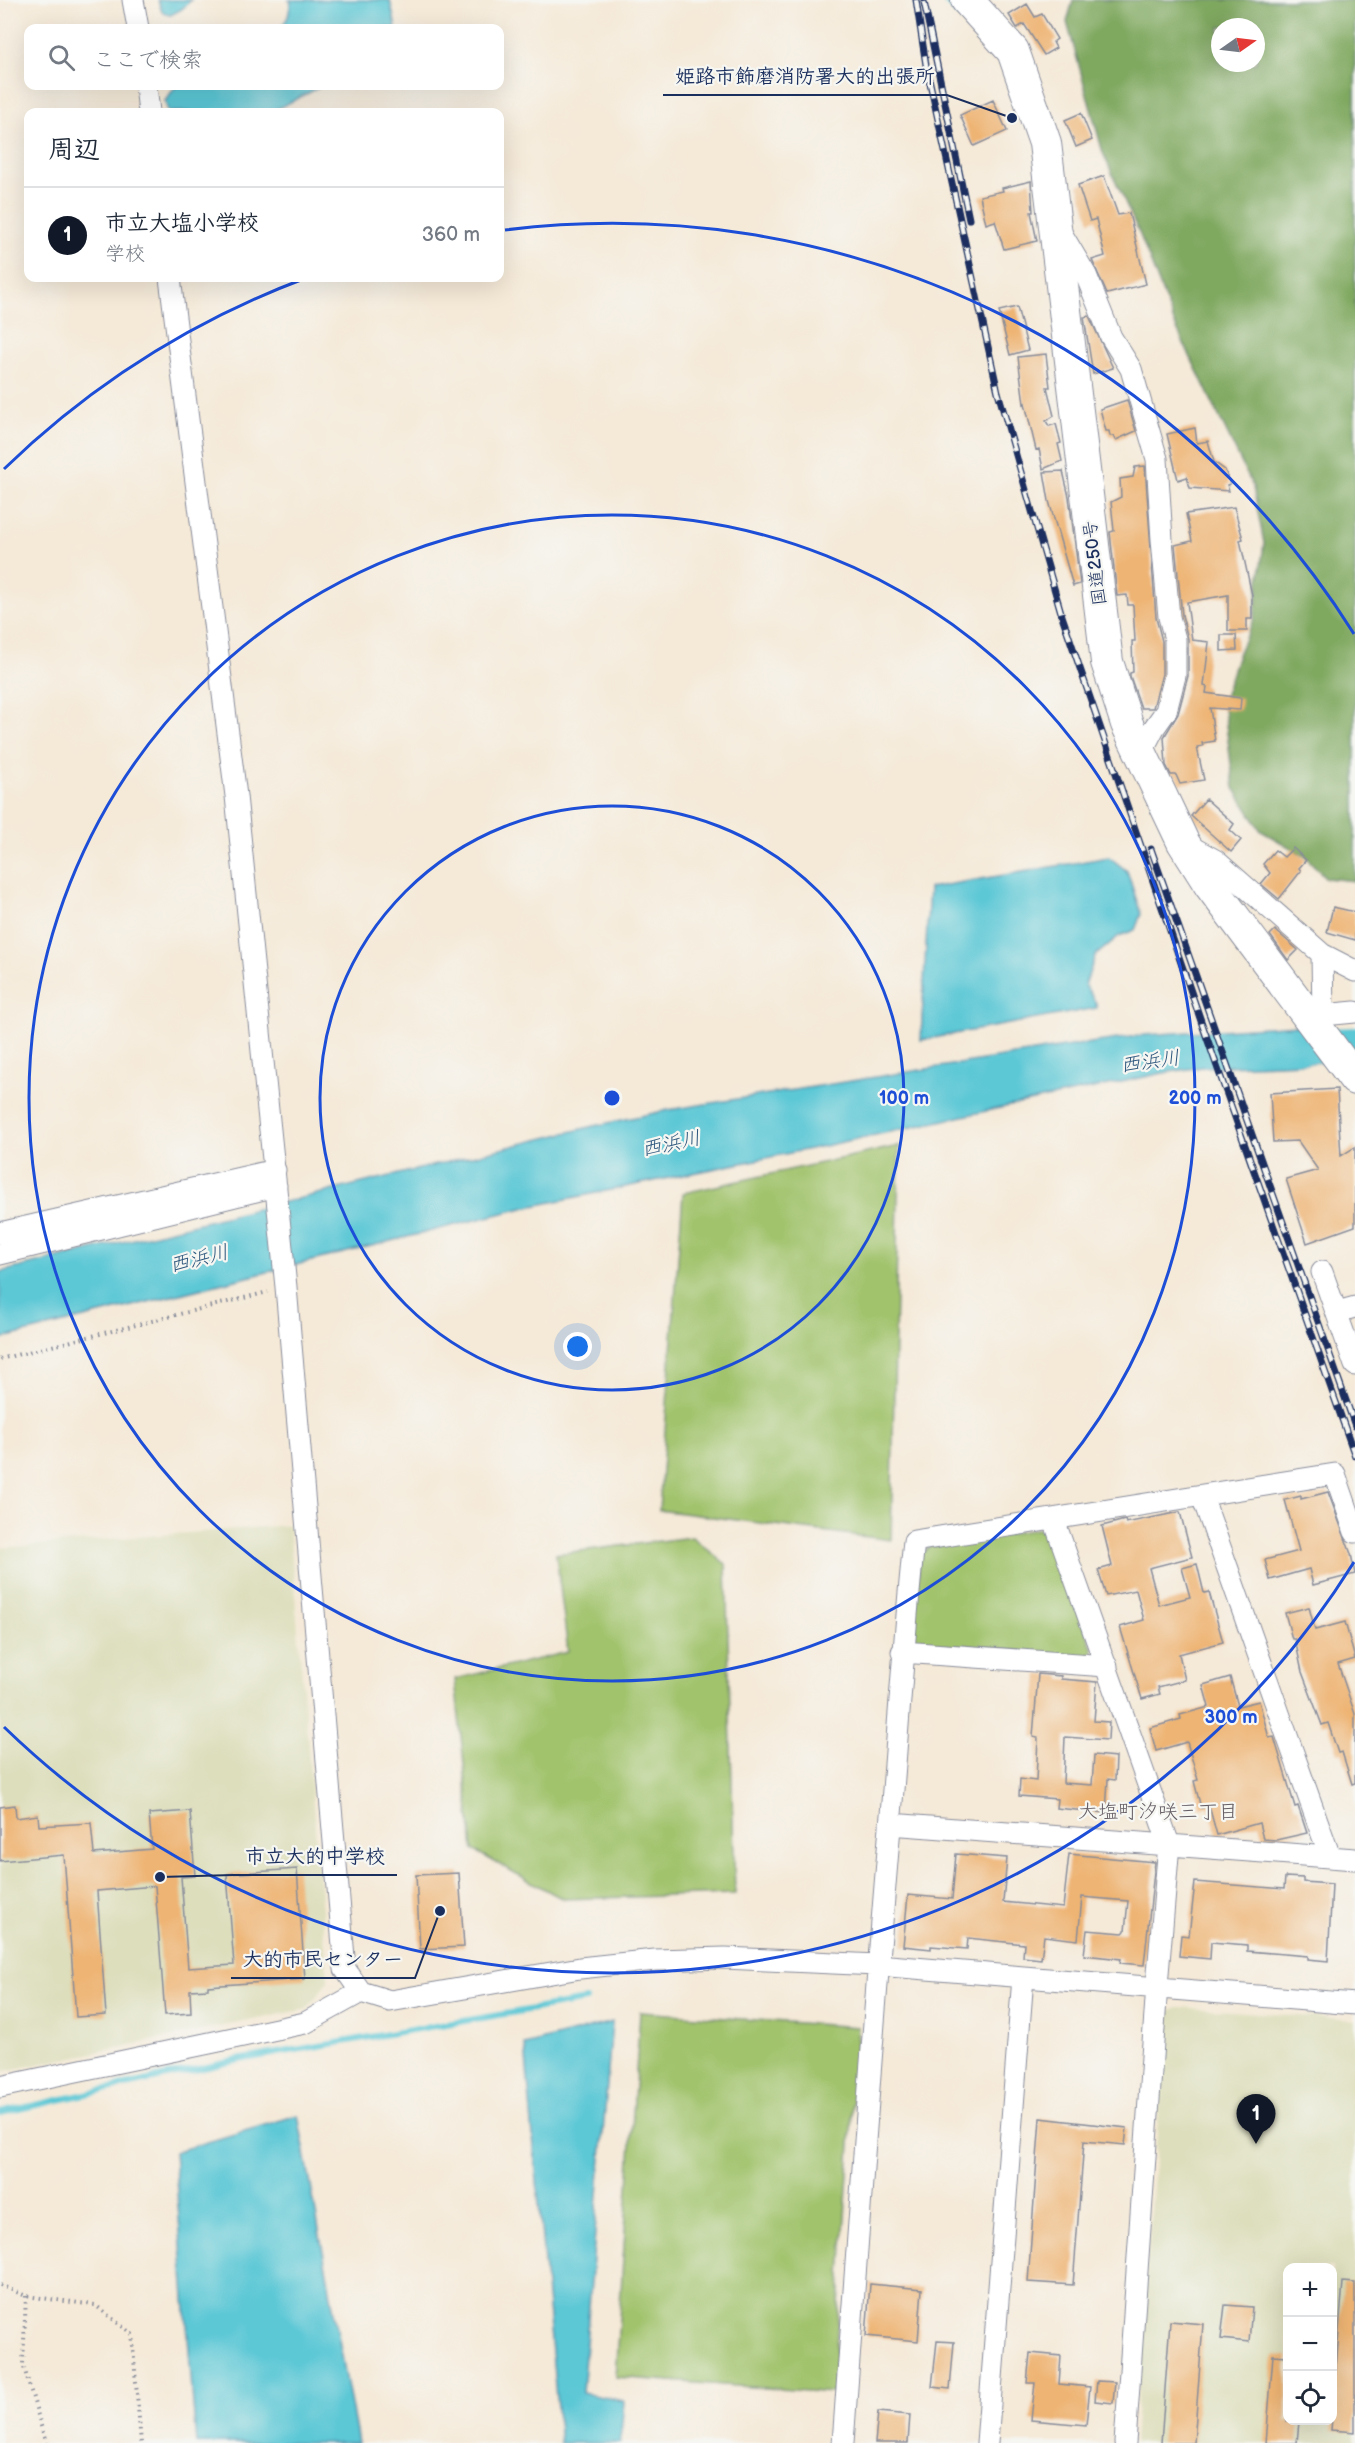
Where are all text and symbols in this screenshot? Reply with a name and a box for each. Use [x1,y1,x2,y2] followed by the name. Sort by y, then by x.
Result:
[1211,18,1265,72] north arrow
[24,24,504,90] search box
[45,41,78,74] icon: search
[93,47,203,74] text: ここで検索
[663,57,947,95] callout: 姫路市飾磨消防署大的出張所
[675,65,935,89] text: 姫路市飾磨消防署大的出張所
[48,135,100,166] text: 周辺
[105,210,259,237] text: 市立大塩小学校
[63,223,72,247] text: 1
[422,223,480,247] text: 360 m
[105,242,145,266] text: 学校
[1079,519,1111,607] street label: 国道250号
[1119,1046,1181,1078] water label: 西浜川
[602,1088,622,1108] centre of rings
[879,1088,929,1109] text: 100 m
[1168,1088,1222,1109] text: 200 m
[639,1126,703,1162] water label: 西浜川
[167,1240,231,1278] water label: 西浜川
[563,1332,592,1361] your location
[1204,1707,1258,1728] text: 300 m
[1078,1800,1238,1824] district label: 大塩町汐咲三丁目
[233,1837,397,1875] callout: 市立大的中学校
[245,1845,385,1869] text: 市立大的中学校
[231,1940,415,1978] callout: 大的市民センター
[243,1948,403,1972] text: 大的市民センター
[1236,2094,1276,2144] pin: 1
[1283,2263,1337,2425] map controls
[1283,2263,1337,2317] button: +
[1283,2317,1337,2371] button: −
[1283,2371,1337,2425] button: locate

